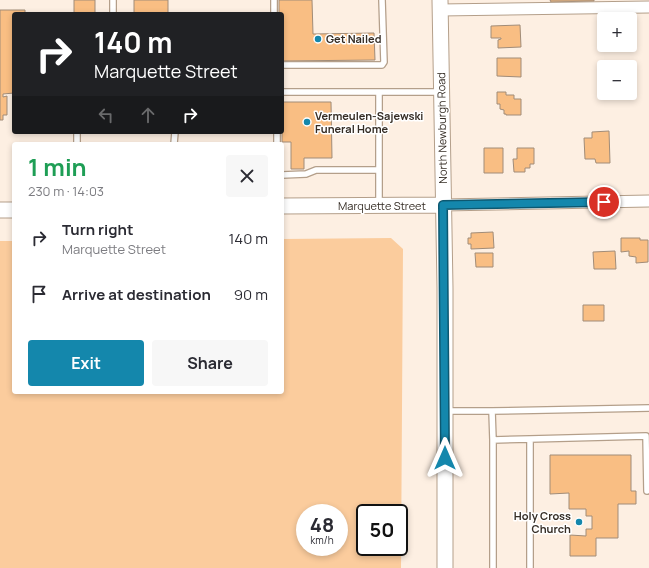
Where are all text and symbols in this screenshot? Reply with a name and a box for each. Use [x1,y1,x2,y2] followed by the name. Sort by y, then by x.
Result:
[597,12,637,100] map controls
[597,12,637,52] button: +
[94,23,173,61] text: 140 m
[28,28,80,80] icon: right
[326,31,382,46] place label: Get Nailed
[313,34,323,44] marker: Get Nailed
[94,59,238,83] text: Marquette Street
[597,60,637,100] button: −
[433,72,450,184] street label: North Newburgh Road
[95,104,117,126] icon: left
[137,104,159,126] icon: ahead
[179,104,201,126] icon: right
[315,108,423,136] place label: Vermeulen-Sajewski Funeral Home
[302,117,312,127] marker: Vermeulen-Sajewski Funeral Home
[28,150,87,183] text: 1 min
[226,155,268,197] button: close
[28,182,104,200] text: 230 m · 14:03
[587,185,621,219] pin
[593,191,615,213] icon: arrive
[338,198,426,213] street label: Marquette Street
[62,219,133,240] text: Turn right
[28,227,50,249] icon: right
[228,228,268,249] text: 140 m
[62,240,166,258] text: Marquette Street
[28,283,50,305] icon: arrive
[62,284,211,305] text: Arrive at destination
[234,284,268,305] text: 90 m
[28,340,144,386] button: Exit
[152,340,268,386] button: Share
[424,437,466,479] position arrow
[356,504,408,556] speed limit sign: 50
[514,508,571,536] place label: Holy Cross Church
[310,511,334,538] text: 48
[574,517,584,527] marker: Holy Cross Church
[310,533,334,547] text: km/h

